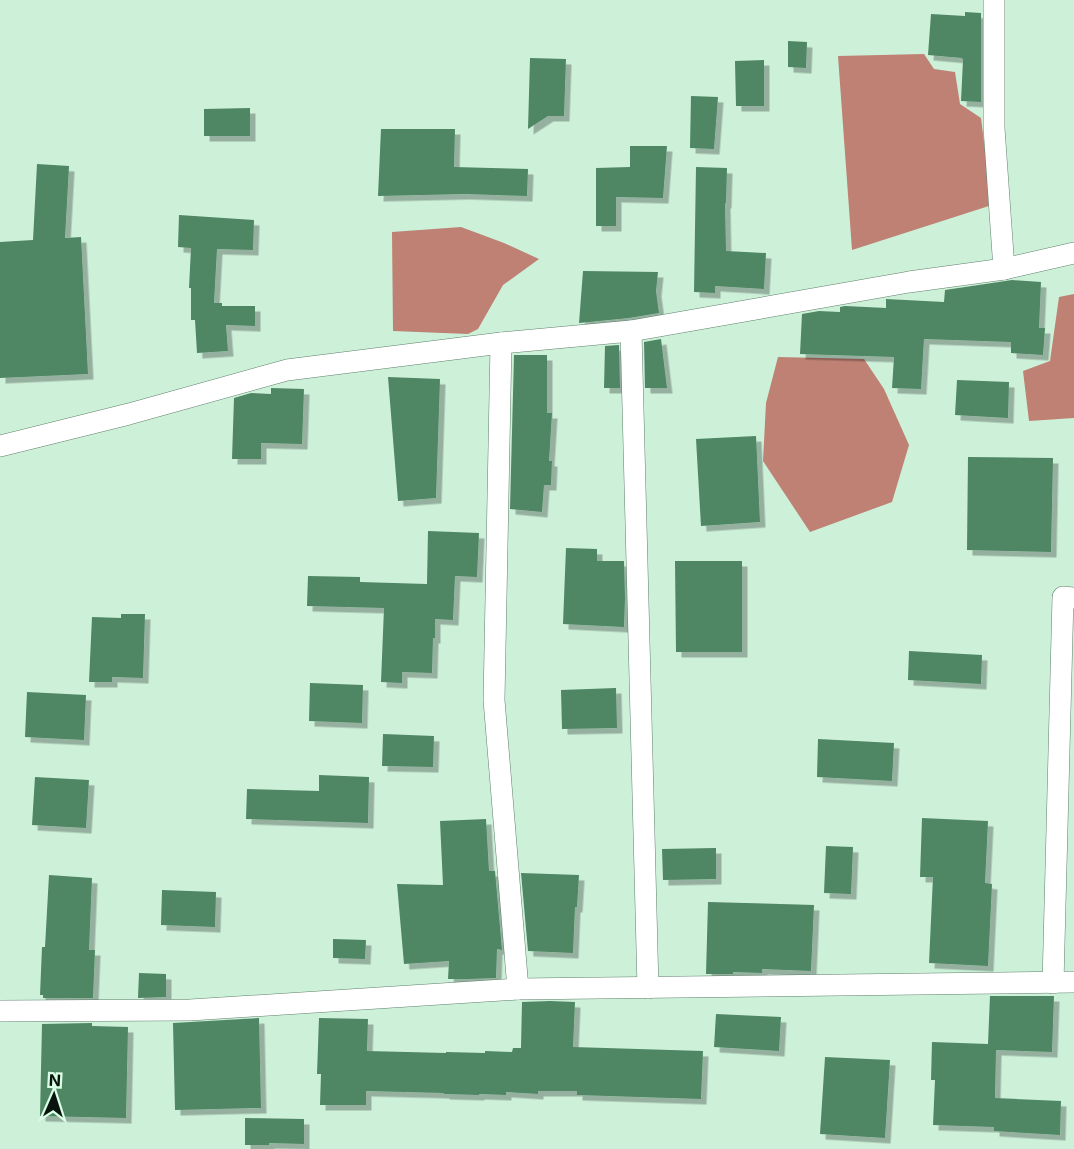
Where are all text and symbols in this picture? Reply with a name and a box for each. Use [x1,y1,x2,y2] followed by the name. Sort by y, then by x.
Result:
[24,1065,84,1125] north arrow
[48,1070,61,1090] text: N

